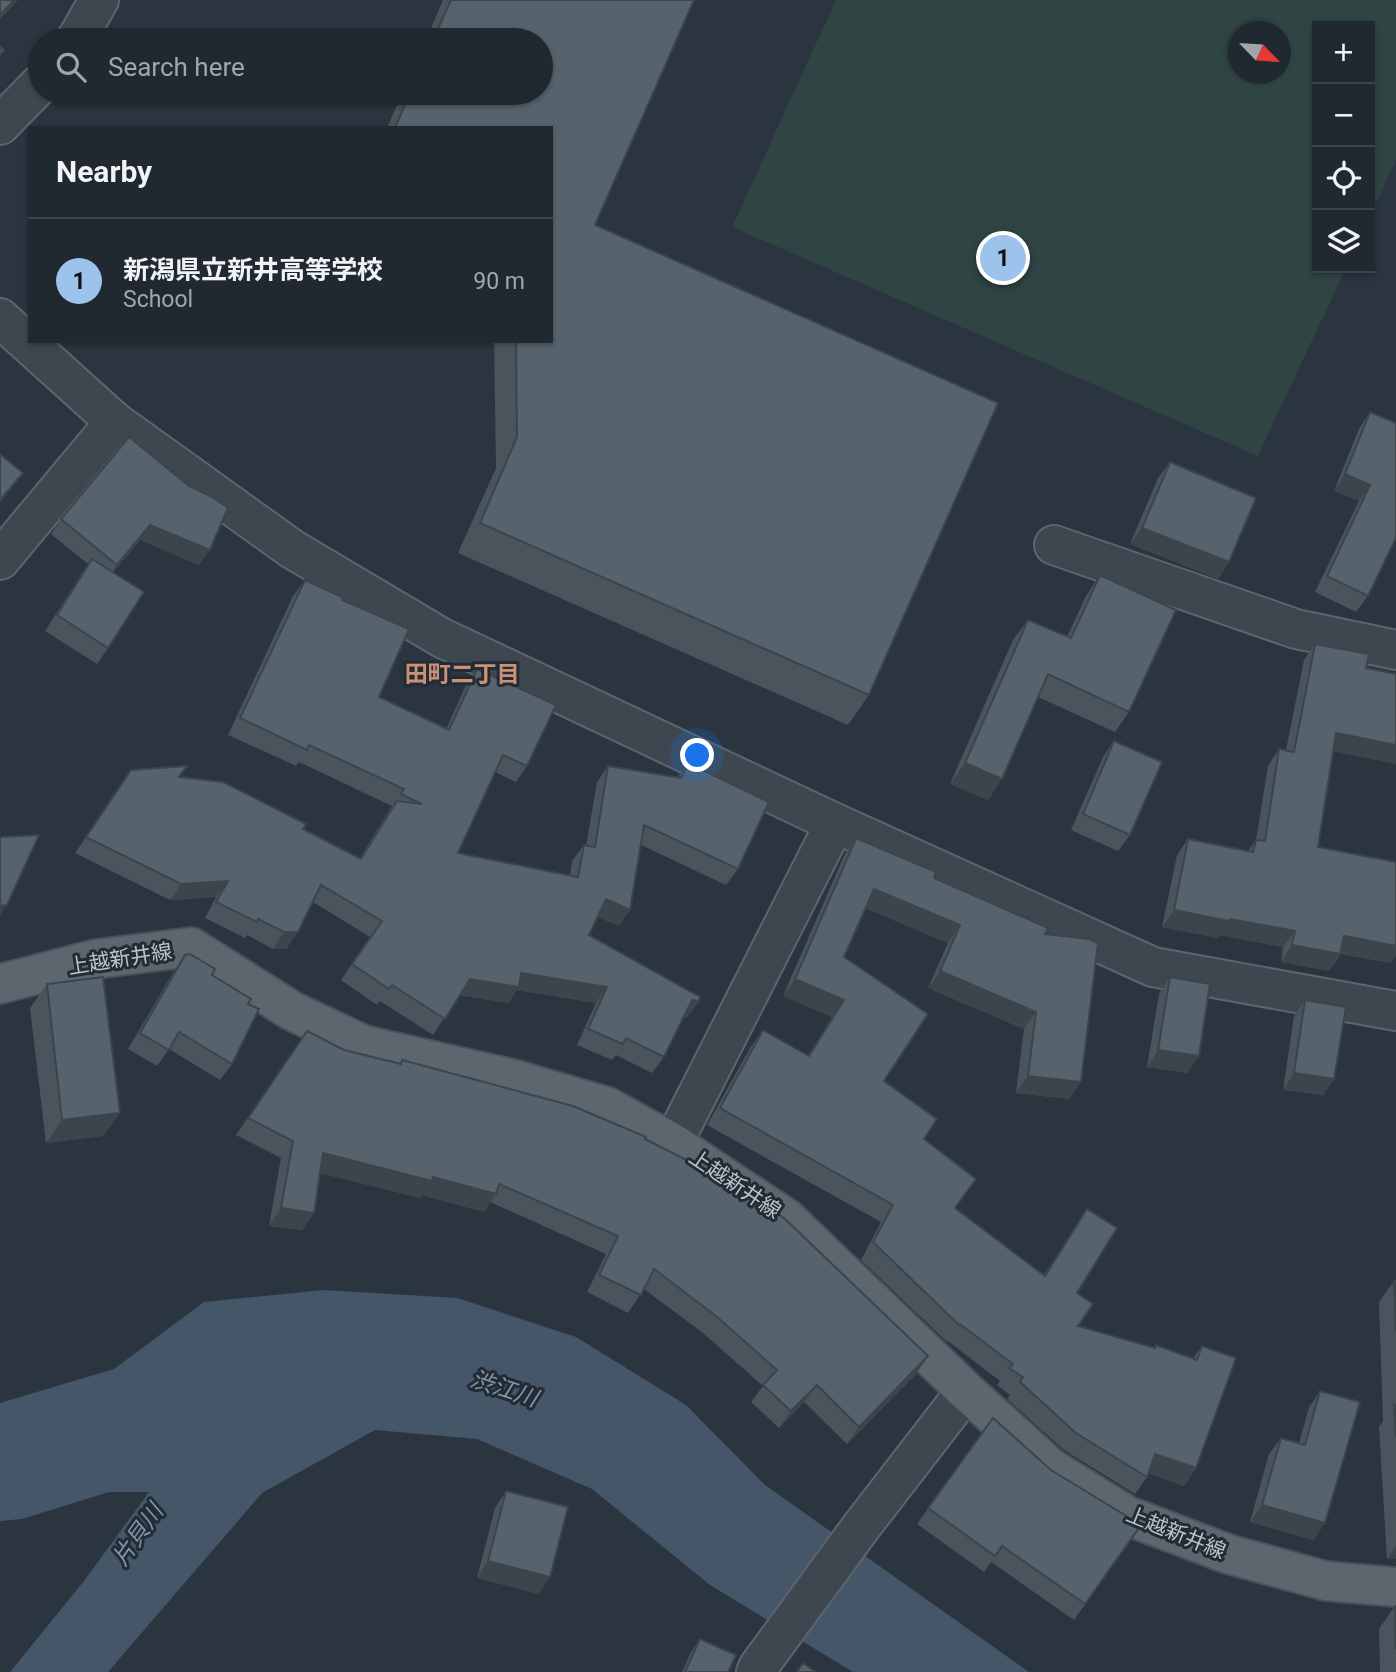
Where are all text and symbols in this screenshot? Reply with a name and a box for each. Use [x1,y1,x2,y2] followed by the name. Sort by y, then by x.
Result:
[1228,21,1291,84] north arrow
[1312,21,1375,273] map controls
[1312,21,1375,84] button: +
[28,28,553,105] search box
[52,48,90,86] icon: search
[108,52,245,82] text: Search here
[1312,84,1375,147] button: −
[1312,147,1375,210] button: locate
[56,154,152,189] text: Nearby
[1312,210,1375,273] button: layers
[980,232,1026,284] pin: 1
[123,255,383,285] text: 新潟県立新井高等学校
[72,268,86,295] text: 1
[473,268,525,295] text: 90 m
[123,286,193,313] text: School
[405,661,520,688] district label: 田町二丁目
[680,738,714,772] your location
[66,939,174,979] street label: 上越新井線
[685,1145,785,1223] street label: 上越新井線
[467,1365,544,1413] water label: 渋江川
[107,1497,171,1571] water label: 片貝川
[1123,1502,1229,1564] street label: 上越新井線

